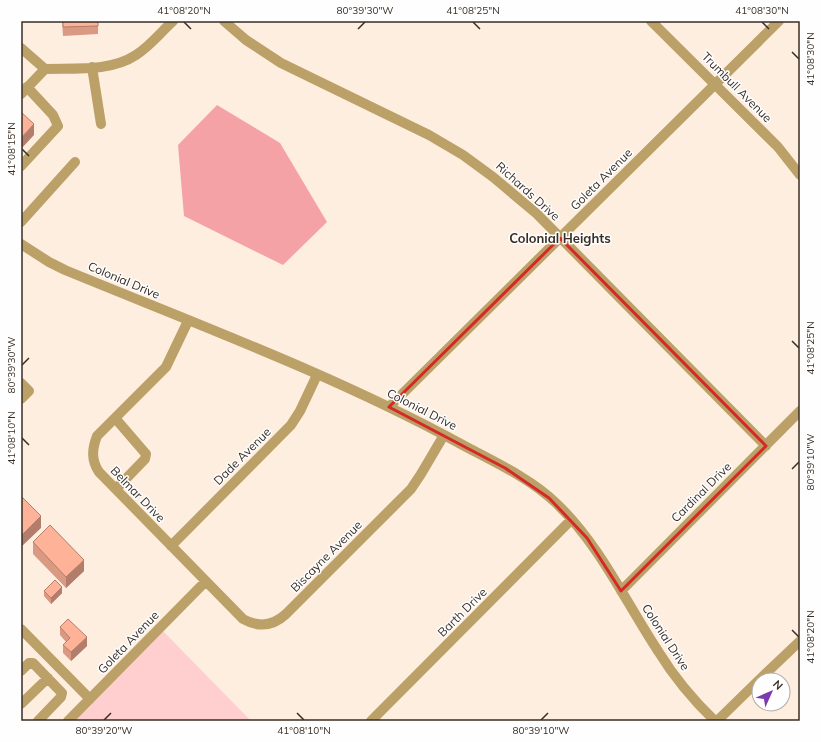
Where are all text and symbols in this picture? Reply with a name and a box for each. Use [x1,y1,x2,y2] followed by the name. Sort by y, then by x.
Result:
[157,4,211,17] text: 41°08'20"N
[337,4,393,17] text: 80°39'30"W
[446,4,500,17] text: 41°08'25"N
[735,4,789,17] text: 41°08'30"N
[804,32,817,86] text: 41°08'30"N
[699,49,775,125] street label: Trumbull Avenue
[5,122,18,176] text: 41°08'15"N
[567,145,635,213] street label: Goleta Avenue
[493,158,563,224] street label: Richards Drive
[509,230,611,246] district label: Colonial Heights
[86,258,162,302] street label: Colonial Drive
[804,321,817,375] text: 41°08'25"N
[5,337,18,393] text: 80°39'30"W
[385,385,459,433] street label: Colonial Drive
[5,411,18,465] text: 41°08'10"N
[210,424,274,488] street label: Dade Avenue
[804,434,817,490] text: 80°39'10"W
[668,459,734,525] street label: Cardinal Drive
[108,463,168,525] street label: Belmar Drive
[287,517,365,595] street label: Biscayne Avenue
[434,584,490,640] street label: Barth Drive
[639,601,693,673] street label: Colonial Drive
[94,608,162,676] street label: Goleta Avenue
[804,610,817,664] text: 41°08'20"N
[751,672,791,712] north arrow
[770,677,786,693] text: N
[76,724,132,737] text: 80°39'20"W
[277,724,331,737] text: 41°08'10"N
[513,724,569,737] text: 80°39'10"W

